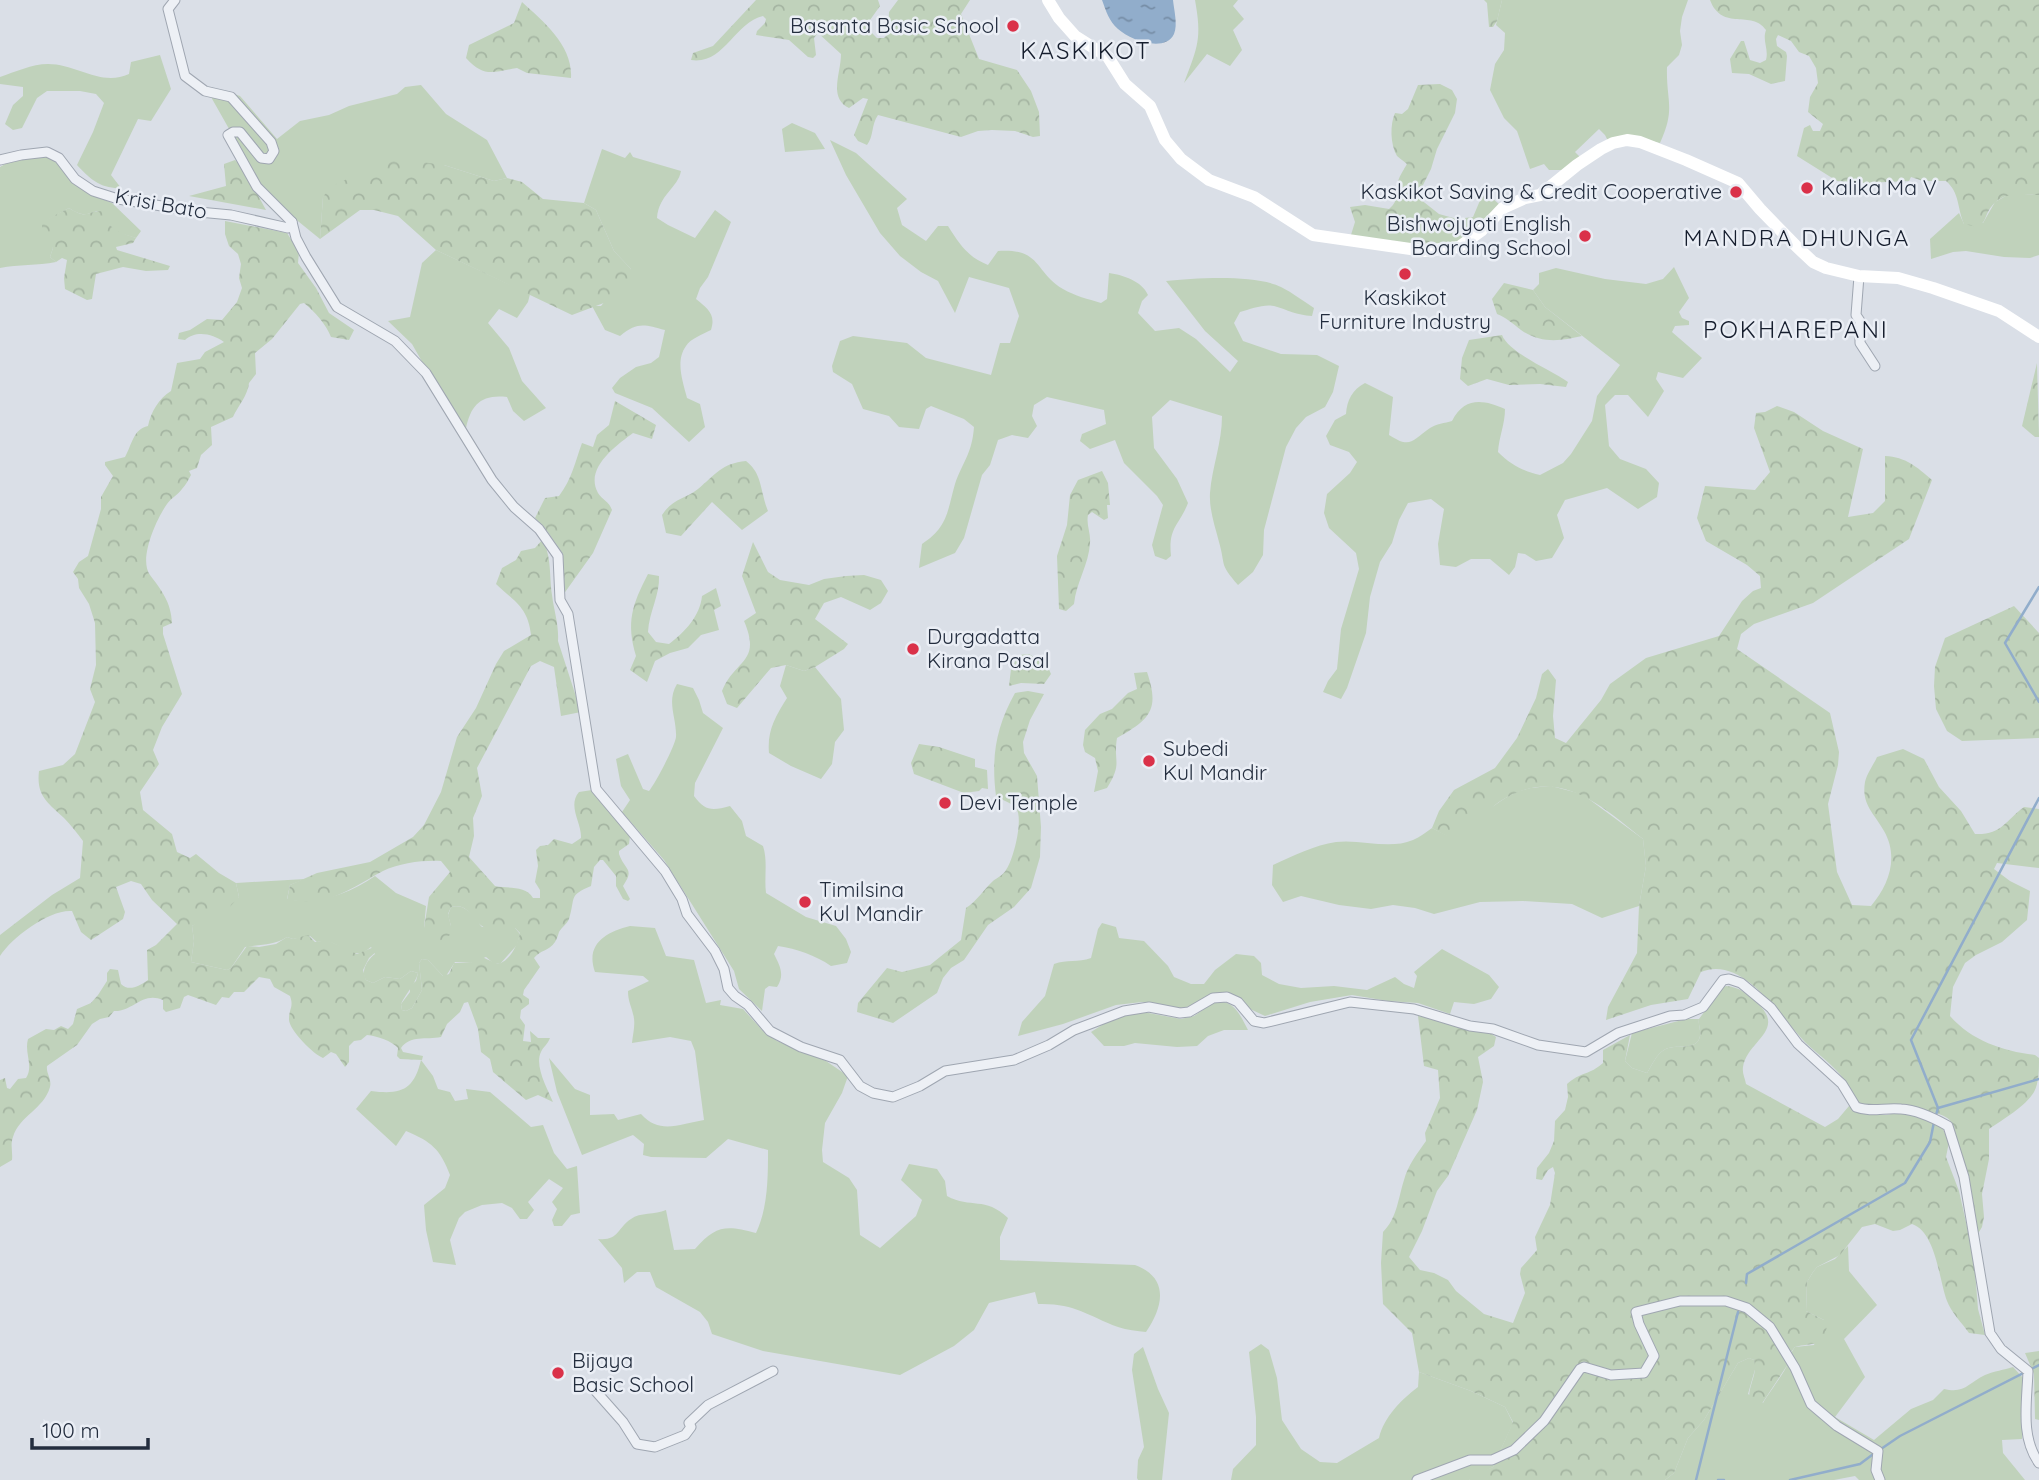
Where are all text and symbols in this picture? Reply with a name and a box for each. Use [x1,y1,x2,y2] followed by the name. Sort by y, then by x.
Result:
[790,12,999,38] place label: Basanta Basic School
[1005,18,1021,34] marker: Basanta Basic School
[1020,35,1152,65] district label: KASKIKOT
[1821,174,1937,200] place label: Kalika Ma V
[1360,178,1722,204] place label: Kaskikot Saving & Credit Cooperative
[1799,180,1815,196] marker: Kalika Ma V
[113,182,209,224] street label: Krisi Bato
[1728,184,1744,200] marker: Kaskikot Saving & Credit Cooperative
[1387,210,1571,260] place label: Bishwojyoti English Boarding School
[1684,223,1910,252] district label: MANDRA DHUNGA
[1577,228,1593,244] marker: Bishwojyoti English Boarding School
[1397,266,1413,282] marker: Kaskikot Furniture Industry
[1319,284,1491,334] place label: Kaskikot Furniture Industry
[1703,314,1889,344] district label: POKHAREPANI
[927,623,1050,673] place label: Durgadatta Kirana Pasal
[905,641,921,657] marker: Durgadatta Kirana Pasal
[1163,735,1267,785] place label: Subedi Kul Mandir
[1141,753,1157,769] marker: Subedi Kul Mandir
[959,789,1078,815] place label: Devi Temple
[937,795,953,811] marker: Devi Temple
[819,876,923,926] place label: Timilsina Kul Mandir
[797,894,813,910] marker: Timilsina Kul Mandir
[572,1347,694,1397] place label: Bijaya Basic School
[550,1365,566,1381] marker: Bijaya Basic School
[32,1406,147,1450] scale bar
[42,1417,100,1443] text: 100 m

